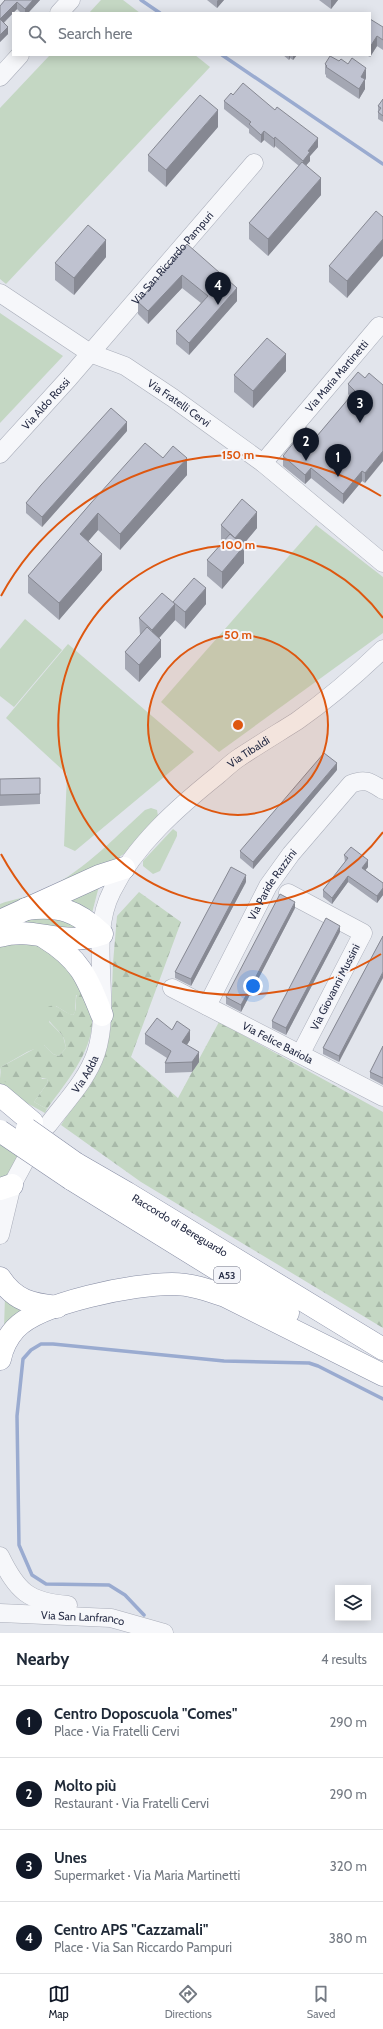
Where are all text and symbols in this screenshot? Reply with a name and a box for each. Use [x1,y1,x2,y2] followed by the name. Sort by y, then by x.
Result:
[12,12,371,56] search box
[26,23,48,45] icon: search
[58,25,133,43] text: Search here
[128,208,216,307] street label: Via San Riccardo Pampuri
[205,272,231,305] pin: 4
[302,337,371,415] street label: Via Maria Martinetti
[19,375,73,432] street label: Via Aldo Rossi
[145,376,213,430] street label: Via Fratelli Cervi
[347,390,373,423] pin: 3
[293,428,319,461] pin: 2
[325,444,351,477] pin: 1
[222,447,254,462] text: 150 m
[221,537,255,552] text: 100 m
[224,627,252,642] text: 50 m
[231,718,245,732] centre of rings
[224,733,272,771] street label: Via Tibaldi
[245,846,300,923] street label: Via Paride Razzini
[307,941,363,1033] street label: Via Giovanni Mussini
[243,976,263,996] your location
[240,1019,316,1067] street label: Via Felice Bariola
[68,1053,102,1096] street label: Via Adda
[129,1191,231,1260] street label: Raccordo di Bereguardo
[214,1267,240,1283] road number: A53
[335,1585,371,1621] map controls
[335,1585,371,1621] button: layers
[41,1608,126,1629] street label: Via San Lanfranco
[16,1649,69,1669] text: Nearby
[321,1651,367,1667] text: 4 results
[54,1705,237,1723] text: Centro Doposcuola "Comes"
[27,1714,31,1730] text: 1
[329,1714,367,1730] text: 290 m
[54,1723,179,1739] text: Place · Via Fratelli Cervi
[54,1777,116,1795] text: Molto più
[26,1786,32,1802] text: 2
[329,1786,367,1802] text: 290 m
[54,1795,209,1811] text: Restaurant · Via Fratelli Cervi
[54,1849,87,1867] text: Unes
[25,1858,33,1874] text: 3
[330,1858,367,1874] text: 320 m
[54,1867,240,1883] text: Supermarket · Via Maria Martinetti
[54,1921,208,1939] text: Centro APS "Cazzamali"
[25,1930,33,1946] text: 4
[329,1930,367,1946] text: 380 m
[54,1939,232,1955] text: Place · Via San Riccardo Pampuri
[48,1983,70,2021] tab: Map
[165,1983,212,2021] tab: Directions
[307,1983,335,2021] tab: Saved

